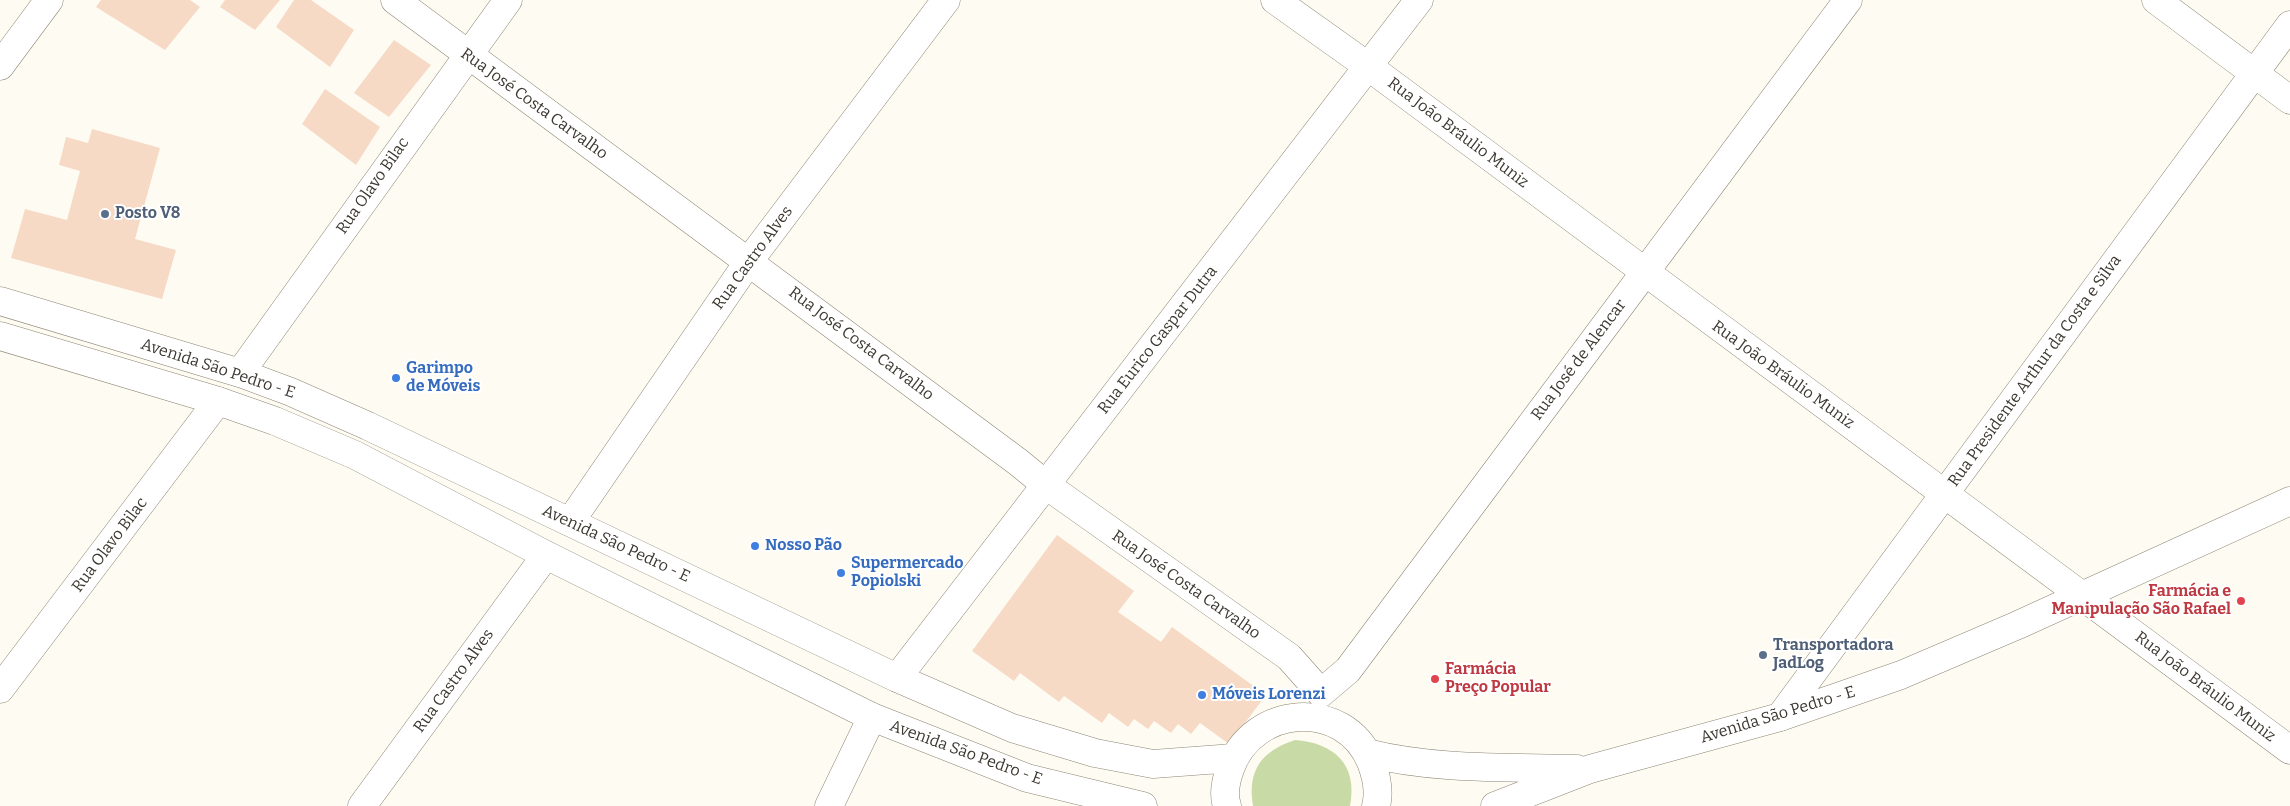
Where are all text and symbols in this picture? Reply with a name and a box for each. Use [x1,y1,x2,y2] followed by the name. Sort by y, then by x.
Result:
[457,44,611,164] street label: Rua José Costa Carvalho
[1384,74,1532,192] street label: Rua João Bráulio Muniz
[333,134,413,238] street label: Rua Olavo Bilac
[709,202,797,314] street label: Rua Castro Alves
[115,204,180,224] place label: Posto V8
[99,208,111,220] marker: Posto V8
[1944,251,2126,491] street label: Rua Presidente Arthur da Costa e Silva
[1094,262,1222,418] street label: Rua Eurico Gaspar Dutra
[785,283,937,405] street label: Rua José Costa Carvalho
[1527,296,1631,424] street label: Rua José de Alencar
[1708,317,1858,433] street label: Rua João Bráulio Muniz
[138,335,298,403] street label: Avenida São Pedro - E
[406,359,480,397] place label: Garimpo de Móveis
[390,372,402,384] marker: Garimpo de Móveis
[68,494,152,596] street label: Rua Olavo Bilac
[539,501,693,587] street label: Avenida São Pedro - E
[1108,526,1264,644] street label: Rua José Costa Carvalho
[765,536,842,556] place label: Nosso Pão
[749,540,761,552] marker: Nosso Pão
[851,554,964,592] place label: Supermercado Popiolski
[835,567,847,579] marker: Supermercado Popiolski
[2052,582,2231,620] place label: Farmácia e Manipulação São Rafael
[2235,595,2247,607] marker: Farmácia e Manipulação São Rafael
[410,625,498,737] street label: Rua Castro Alves
[2131,628,2279,746] street label: Rua João Bráulio Muniz
[1773,636,1893,674] place label: Transportadora JadLog
[1757,649,1769,661] marker: Transportadora JadLog
[1445,660,1551,698] place label: Farmácia Preço Popular
[1429,673,1441,685] marker: Farmácia Preço Popular
[1698,682,1858,748] street label: Avenida São Pedro - E
[1212,685,1326,705] place label: Móveis Lorenzi
[1196,689,1208,701] marker: Móveis Lorenzi
[887,716,1045,790] street label: Avenida São Pedro - E

